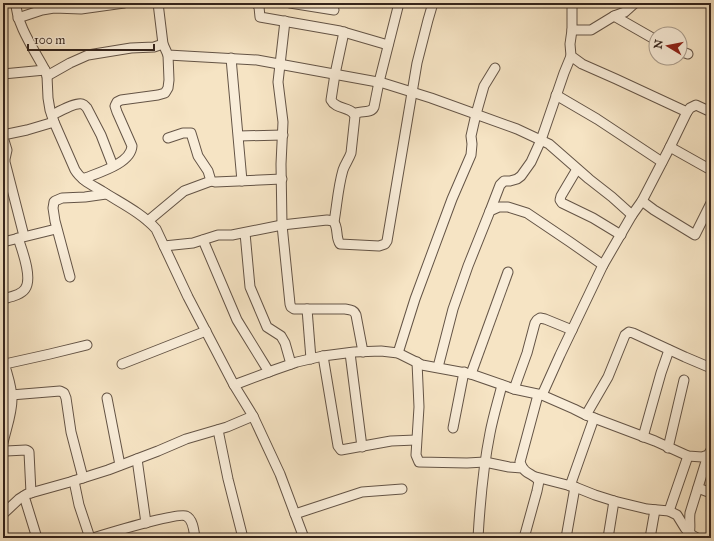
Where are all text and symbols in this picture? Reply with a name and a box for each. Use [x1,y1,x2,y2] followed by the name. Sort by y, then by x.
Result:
[28,26,154,52] scale bar
[648,26,688,66] north arrow
[34,33,65,47] text: 100 m
[651,38,666,50] text: N

